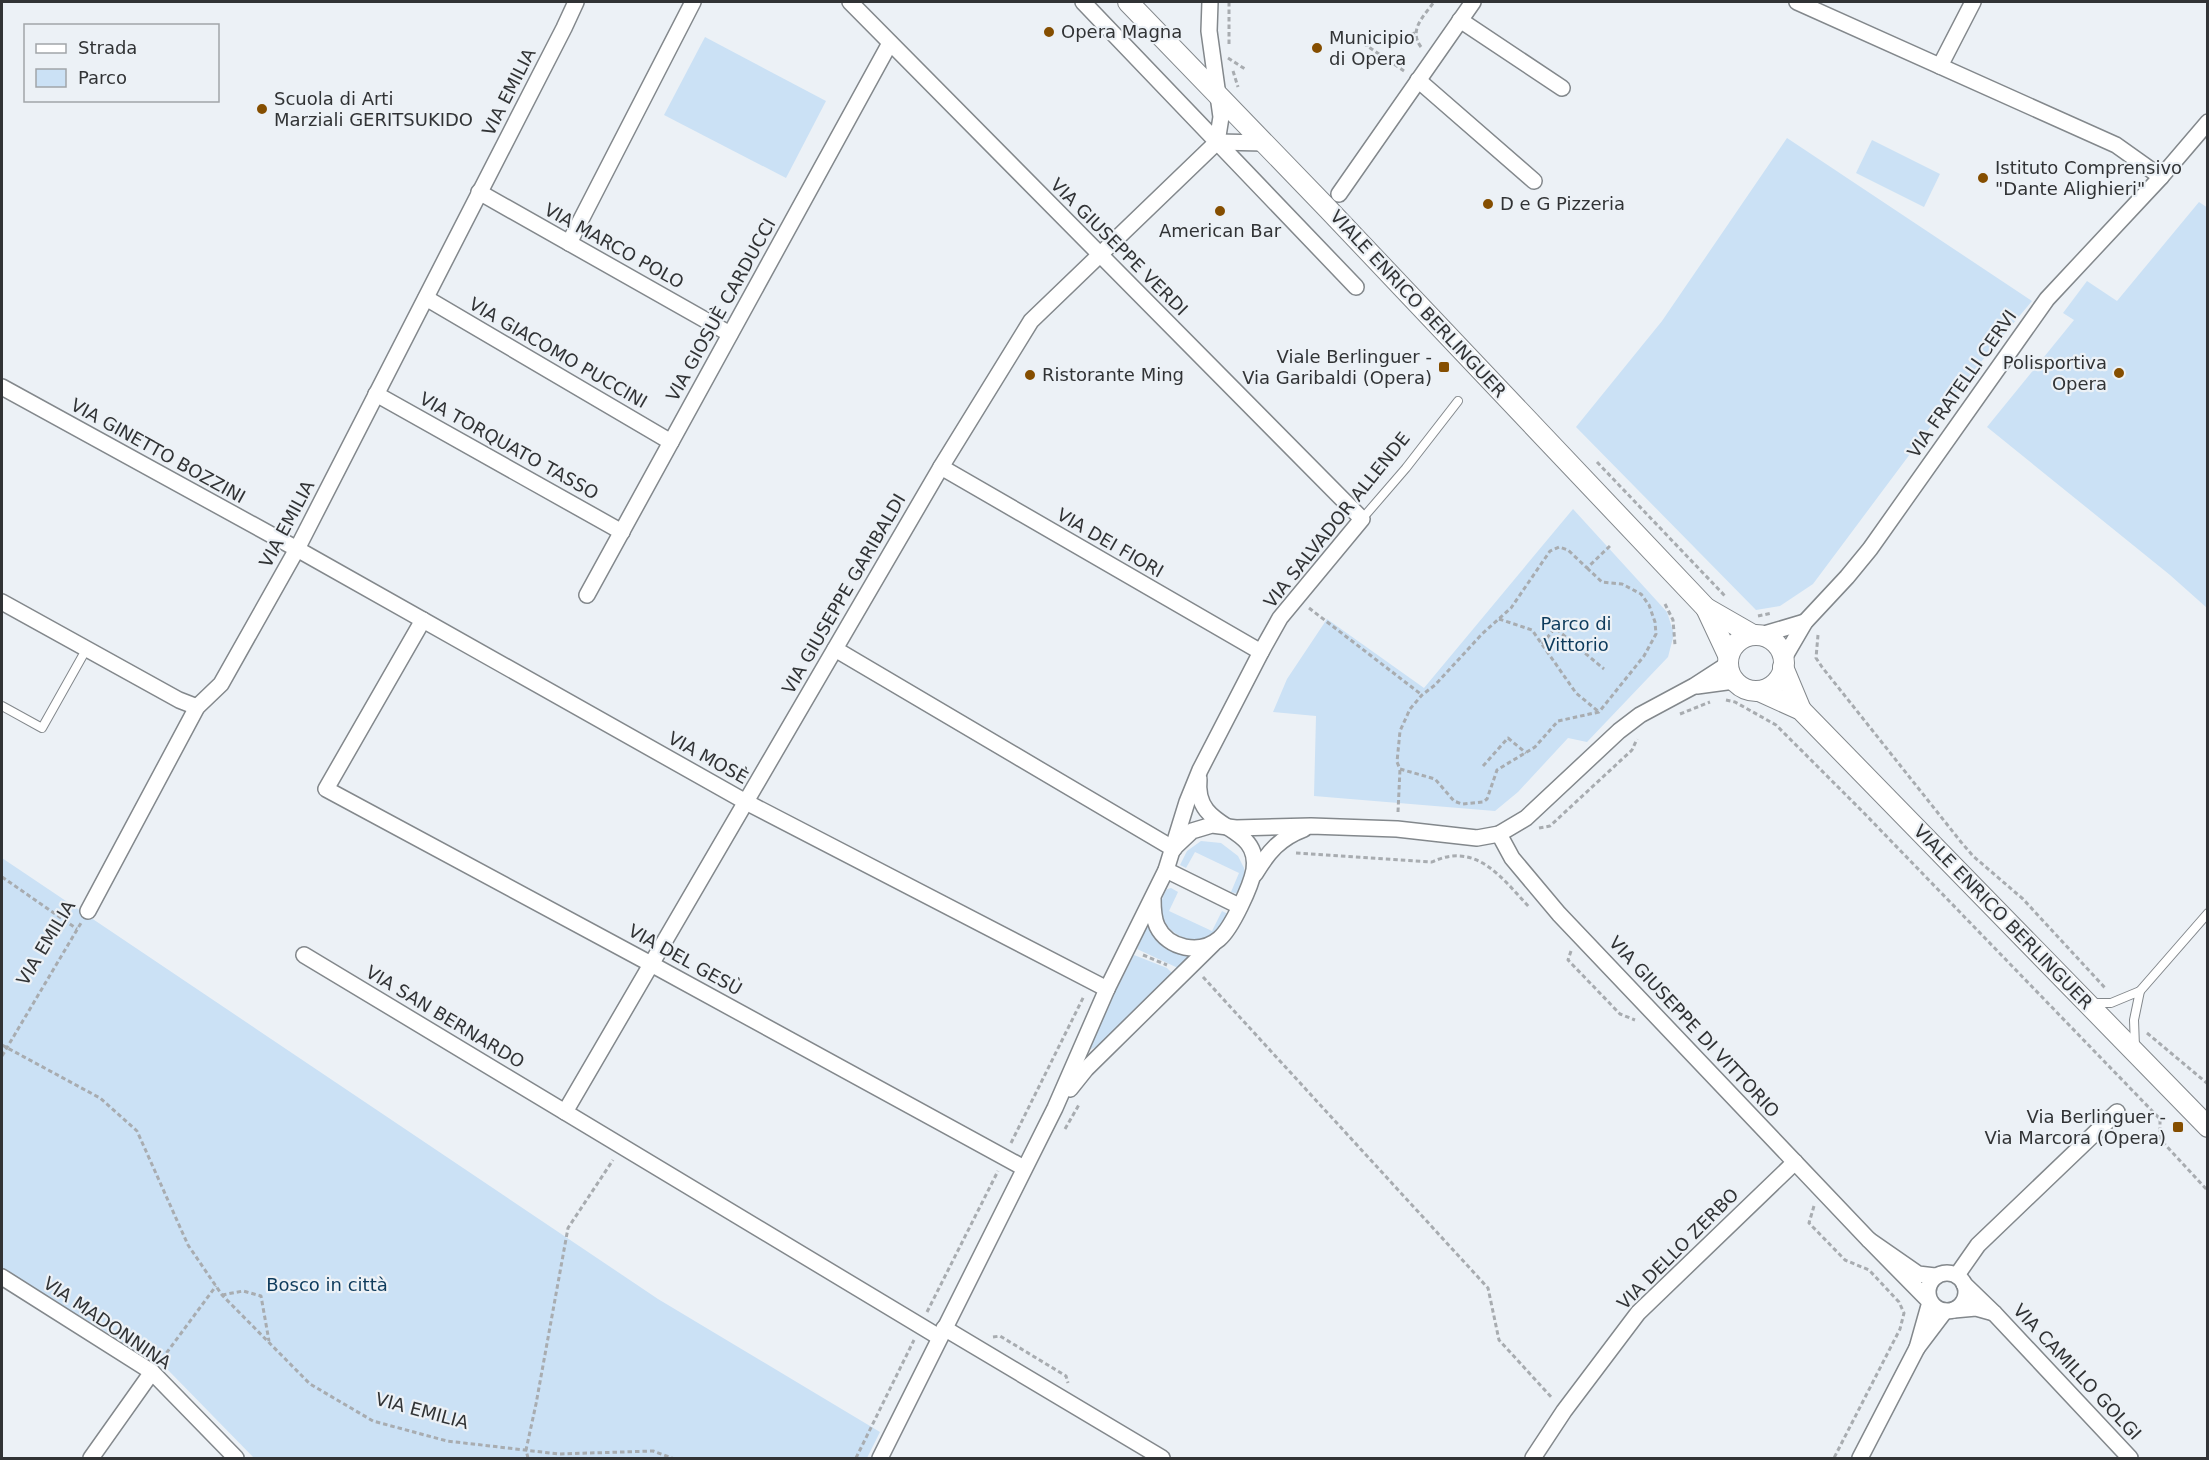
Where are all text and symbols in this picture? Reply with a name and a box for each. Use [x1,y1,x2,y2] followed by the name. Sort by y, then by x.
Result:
[1061,21,1182,42] place label: Opera Magna
[24,24,219,102] legend
[1042,25,1056,39] marker: Opera Magna
[1329,27,1415,69] place label: Municipio di Opera
[78,37,137,58] text: Strada
[1310,41,1324,55] marker: Municipio di Opera
[478,44,540,139] street label: VIA EMILIA
[78,67,127,88] text: Parco
[274,88,473,130] place label: Scuola di Arti Marziali GERITSUKIDO
[255,102,269,116] marker: Scuola di Arti Marziali GERITSUKIDO
[1995,157,2182,199] place label: Istituto Comprensivo "Dante Alighieri"
[1976,171,1990,185] marker: Istituto Comprensivo "Dante Alighieri"
[1046,174,1192,320] street label: VIA GIUSEPPE VERDI
[1500,193,1625,214] place label: D e G Pizzeria
[1481,197,1495,211] marker: D e G Pizzeria
[541,199,688,293] street label: VIA MARCO POLO
[1213,204,1227,218] marker: American Bar
[1326,206,1511,402] street label: VIALE ENRICO BERLINGUER
[662,215,780,405] street label: VIA GIOSUÈ CARDUCCI
[1159,220,1282,241] place label: American Bar
[465,293,651,412] street label: VIA GIACOMO PUCCINI
[1903,306,2020,462] street label: VIA FRATELLI CERVI
[1242,346,1432,388] place label: Viale Berlinguer - Via Garibaldi (Opera)
[2003,352,2107,394] place label: Polisportiva Opera
[1437,360,1451,374] marker: Viale Berlinguer - Via Garibaldi (Opera)
[1042,364,1184,385] place label: Ristorante Ming
[2112,366,2126,380] marker: Polisportiva Opera
[1023,368,1037,382] marker: Ristorante Ming
[416,388,602,504] street label: VIA TORQUATO TASSO
[67,394,249,507] street label: VIA GINETTO BOZZINI
[1259,428,1414,612] street label: VIA SALVADOR ALLENDE
[255,476,319,571] street label: VIA EMILIA
[778,490,910,698] street label: VIA GIUSEPPE GARIBALDI
[1053,504,1167,582] street label: VIA DEI FIORI
[1540,613,1612,655] park label: Parco di Vittorio
[665,727,752,788] street label: VIA MOSÈ
[1910,820,2097,1013] street label: VIALE ENRICO BERLINGUER
[12,896,80,989] street label: VIA EMILIA
[625,920,746,999] street label: VIA DEL GESÙ
[1605,932,1784,1122] street label: VIA GIUSEPPE DI VITTORIO
[362,961,528,1072] street label: VIA SAN BERNARDO
[1985,1106,2166,1148] place label: Via Berlinguer - Via Marcora (Opera)
[2171,1120,2185,1134] marker: Via Berlinguer - Via Marcora (Opera)
[1613,1184,1743,1314] street label: VIA DELLO ZERBO
[39,1272,176,1373] street label: VIA MADONNINA
[266,1274,388,1295] park label: Bosco in città
[2009,1299,2146,1444] street label: VIA CAMILLO GOLGI
[373,1388,472,1433] street label: VIA EMILIA

